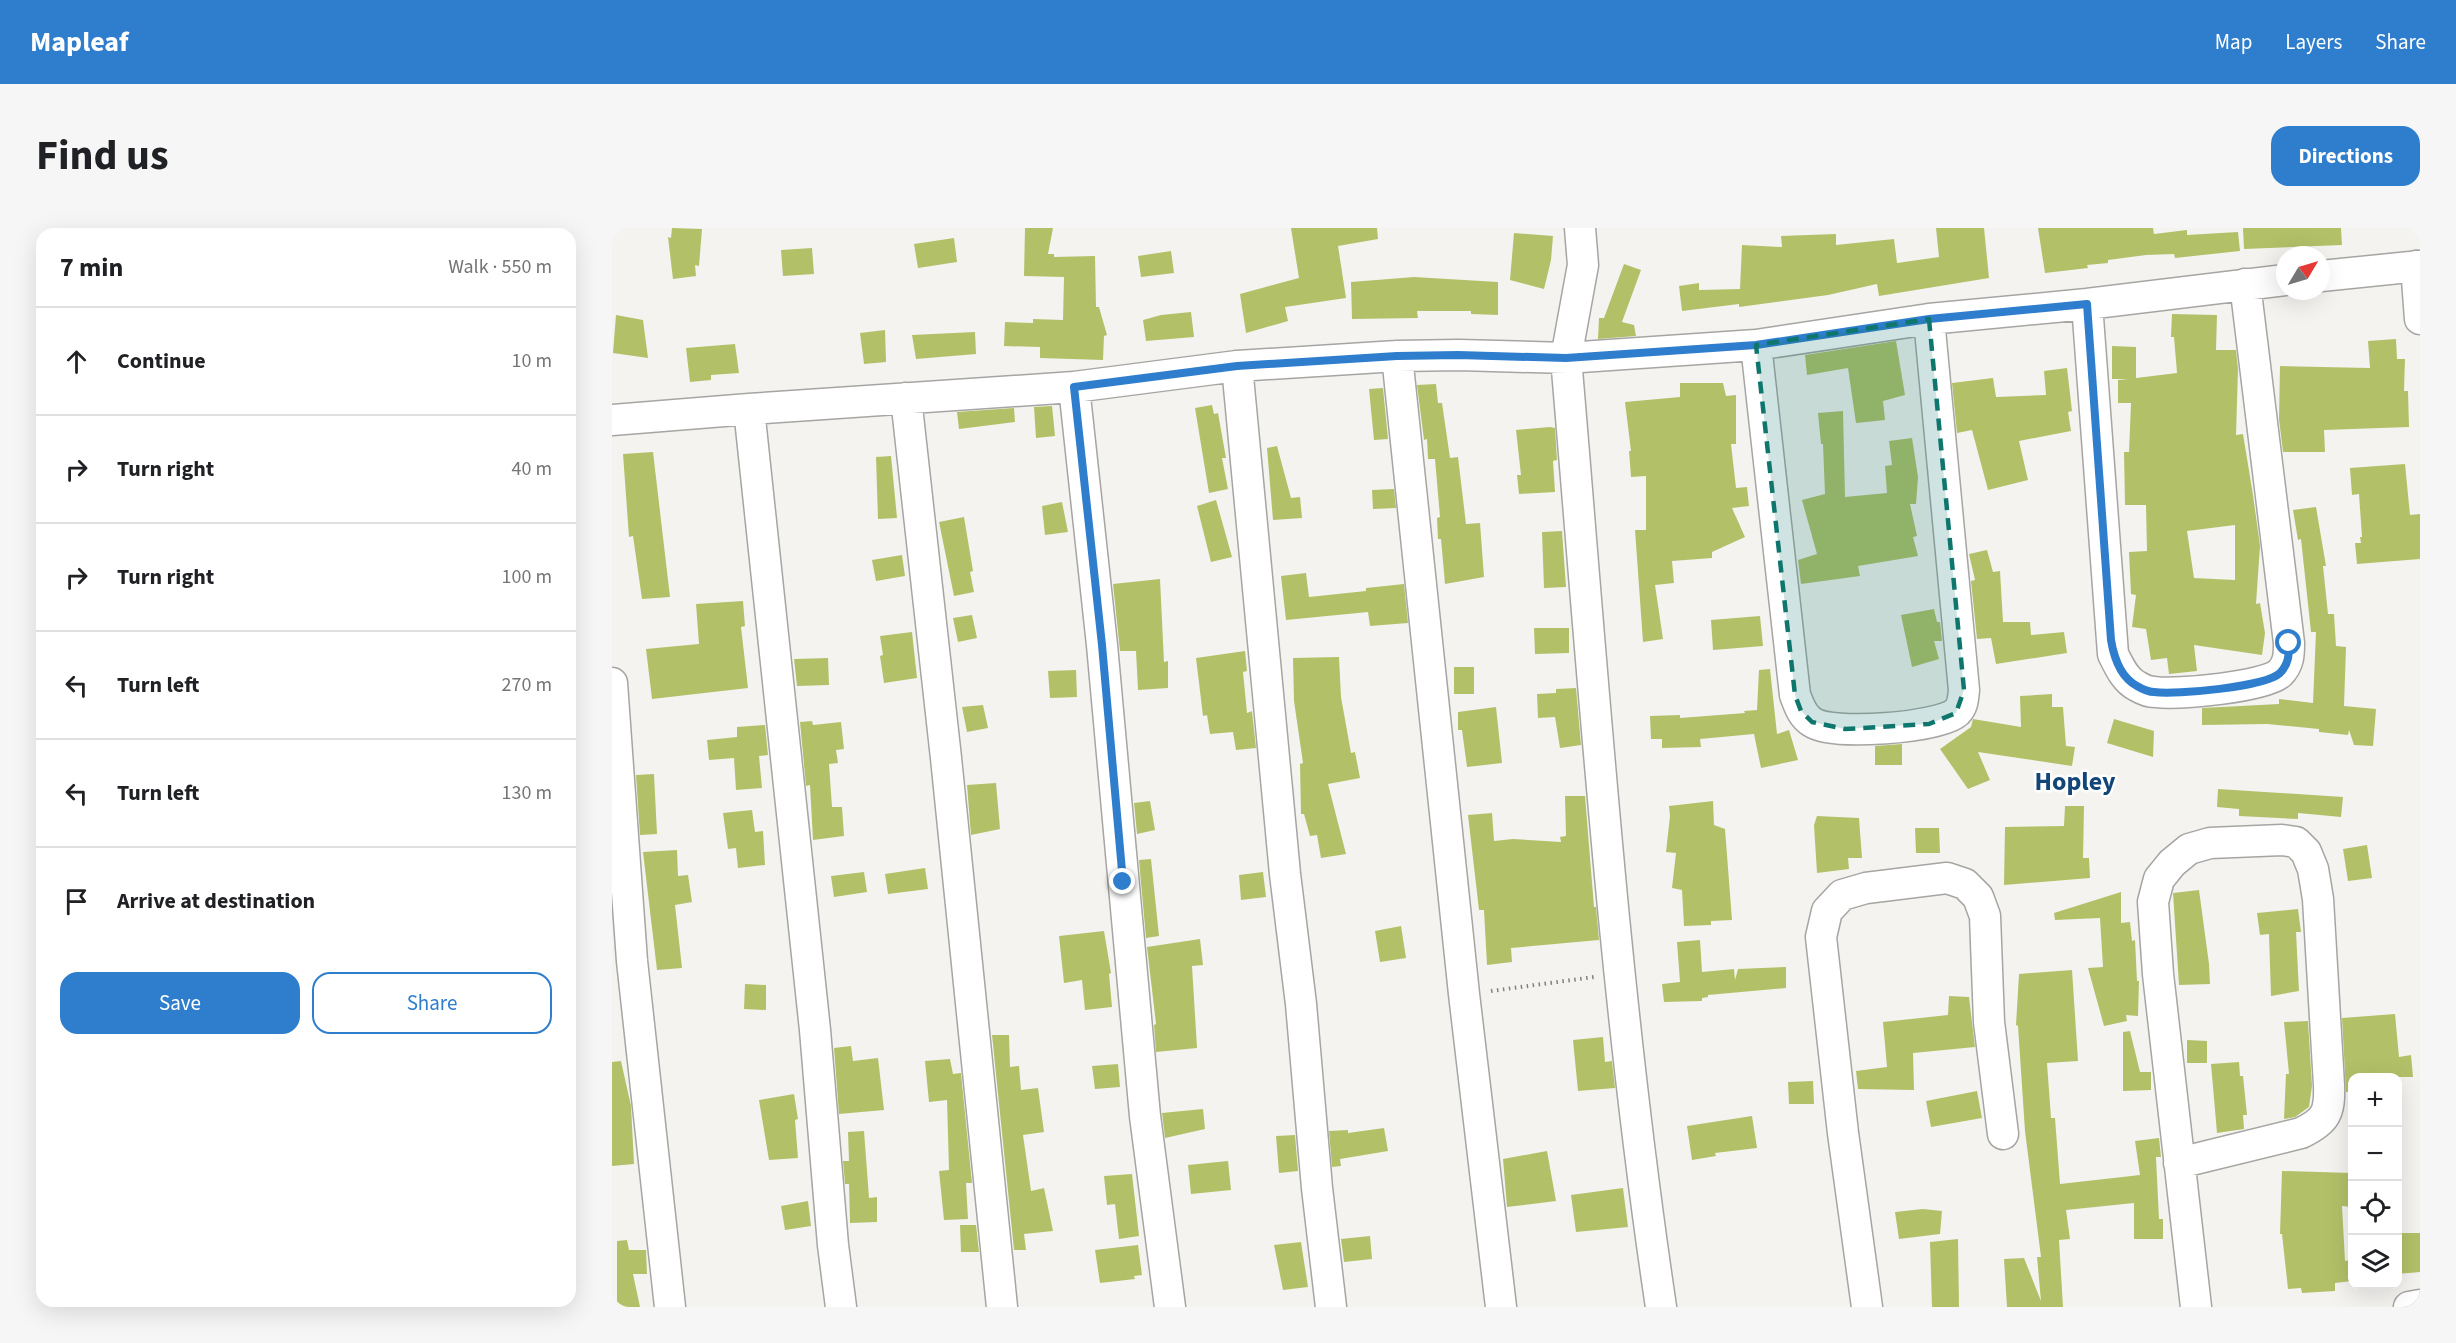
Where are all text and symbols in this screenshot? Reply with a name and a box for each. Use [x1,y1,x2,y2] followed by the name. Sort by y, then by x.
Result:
[30,22,129,62] text: Mapleaf
[2215,27,2252,57] text: Map
[2285,27,2342,57] text: Layers
[2375,27,2426,57] text: Share
[36,126,169,186] text: Find us
[2271,126,2420,186] button: Directions
[2276,246,2330,300] north arrow
[60,249,123,286] text: 7 min
[448,253,552,281] text: Walk · 550 m
[60,345,93,378] icon: ahead
[117,345,206,377] text: Continue
[512,347,552,375] text: 10 m
[60,453,93,486] icon: right
[117,453,214,485] text: Turn right
[512,455,552,483] text: 40 m
[60,561,93,594] icon: right
[117,561,214,593] text: Turn right
[502,563,552,591] text: 100 m
[2275,629,2301,655] route start
[60,669,93,702] icon: left
[117,669,199,701] text: Turn left
[502,671,552,699] text: 270 m
[2034,763,2116,800] district label: Hopley
[60,777,93,810] icon: left
[117,777,199,809] text: Turn left
[502,779,552,807] text: 130 m
[1109,868,1135,894] route end
[60,885,93,918] icon: arrive
[117,885,315,917] text: Arrive at destination
[60,972,300,1034] button: Save
[312,972,552,1034] button: Share
[2348,1073,2402,1289] map controls
[2348,1073,2402,1127] button: +
[2348,1127,2402,1181] button: −
[2348,1181,2402,1235] button: locate
[2348,1235,2402,1289] button: layers

